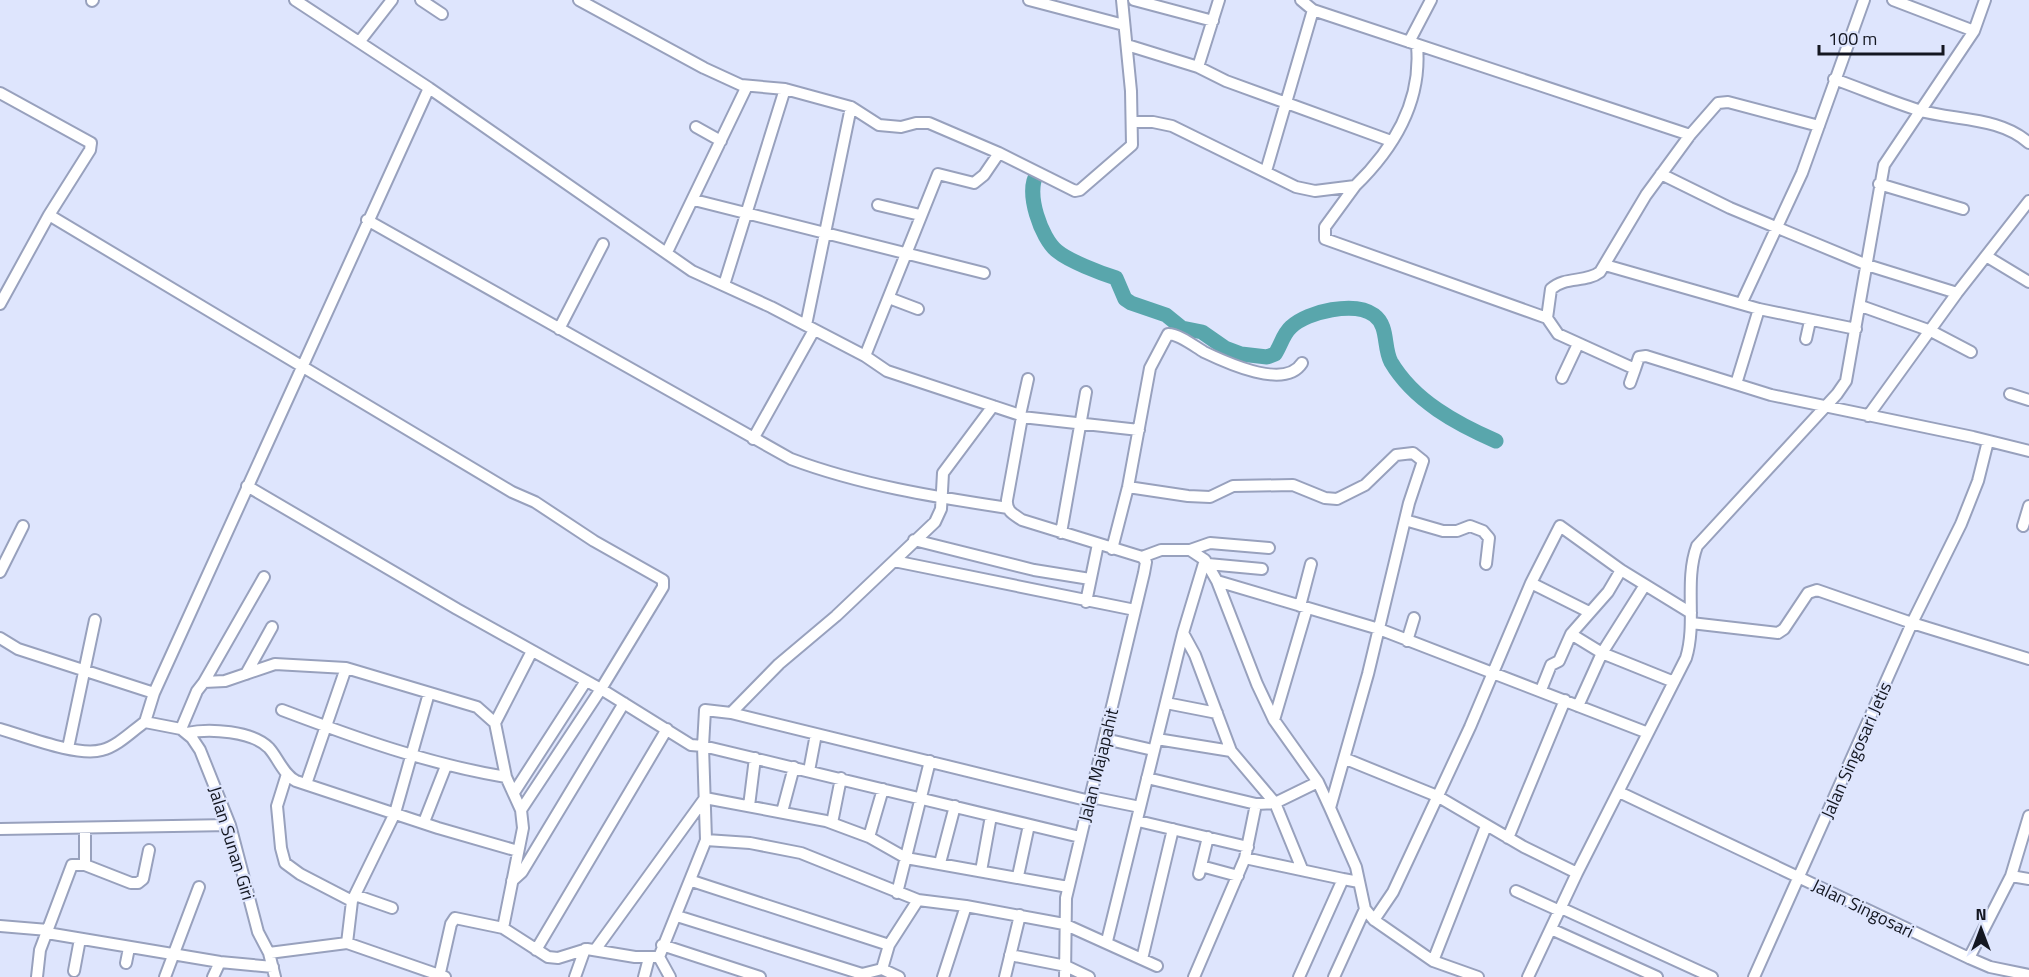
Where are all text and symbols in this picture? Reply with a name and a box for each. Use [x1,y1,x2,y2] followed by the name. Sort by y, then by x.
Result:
[1819,18,1944,56] scale bar
[1828,25,1877,52] text: 100 m
[1814,677,1898,823] street label: Jalan Singosari Jetis
[1071,705,1125,825] street label: Jalan Majapahit
[202,783,262,903] street label: Jalan Sunan Giri
[1807,872,1919,944] street label: Jalan Singosari
[1951,899,2011,959] north arrow
[1975,902,1987,926] text: N

